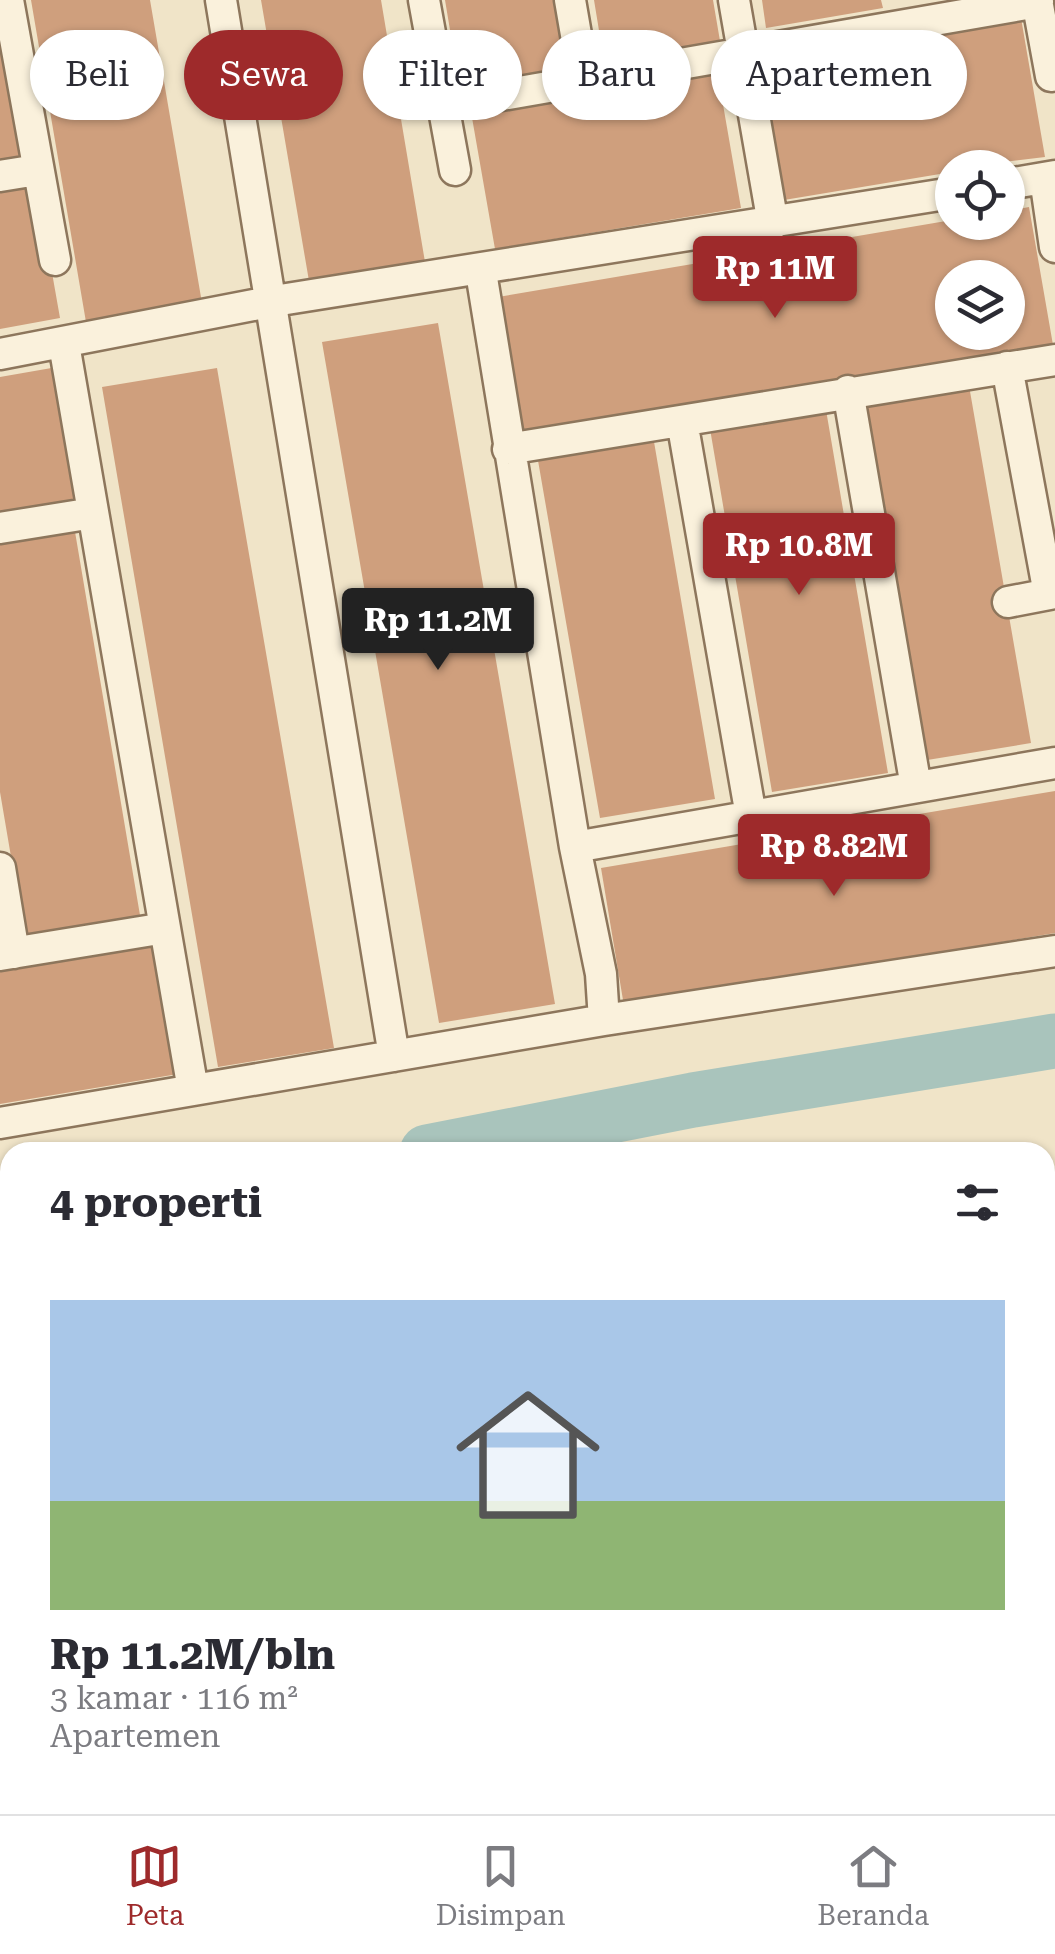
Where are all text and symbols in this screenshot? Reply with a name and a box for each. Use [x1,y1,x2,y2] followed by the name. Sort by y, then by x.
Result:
[30,30,164,120] chip: Beli
[184,30,343,120] chip: Sewa
[363,30,522,120] chip: Filter
[542,30,691,120] chip: Baru
[711,30,967,120] chip: Apartemen
[935,150,1025,350] map controls
[935,150,1025,240] button: locate
[694,236,856,321] pin: Rp 11M
[715,249,835,287] text: Rp 11M
[935,260,1025,350] button: layers
[696,513,902,598] pin: Rp 10.8M
[725,526,873,564] text: Rp 10.8M
[335,588,541,673] pin: Rp 11.2M
[364,601,512,639] text: Rp 11.2M
[731,814,937,899] pin: Rp 8.82M
[760,827,908,865] text: Rp 8.82M
[950,1175,1005,1230] icon: filters
[50,1178,262,1227] text: 4 properti
[438,1365,618,1545] icon: home
[50,1630,335,1679] text: Rp 11.2M/bln
[50,1679,298,1717] text: 3 kamar · 116 m²
[50,1717,220,1755] text: Apartemen
[126,1839,184,1932] tab: Peta
[436,1839,566,1932] tab: Disimpan
[817,1839,929,1932] tab: Beranda

